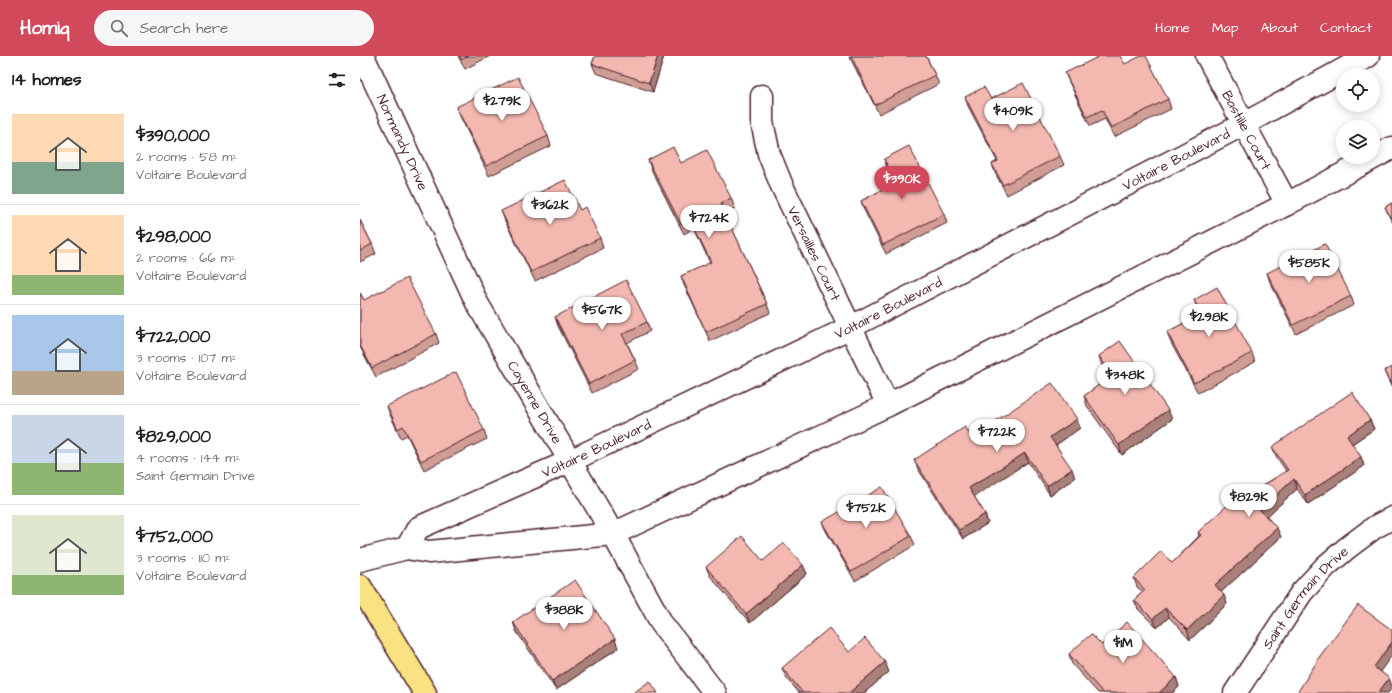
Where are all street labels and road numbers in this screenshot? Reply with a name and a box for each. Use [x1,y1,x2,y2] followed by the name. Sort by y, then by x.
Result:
[1216,87,1276,174] street label: Bastille Court
[371,91,433,194] street label: Normandy Drive
[1119,124,1234,196] street label: Voltaire Boulevard
[782,203,845,305] street label: Versailles Court
[831,273,946,345] street label: Voltaire Boulevard
[502,357,567,448] street label: Cayenne Drive
[539,415,655,483] street label: Voltaire Boulevard
[1258,542,1354,653] street label: Saint Germain Drive

